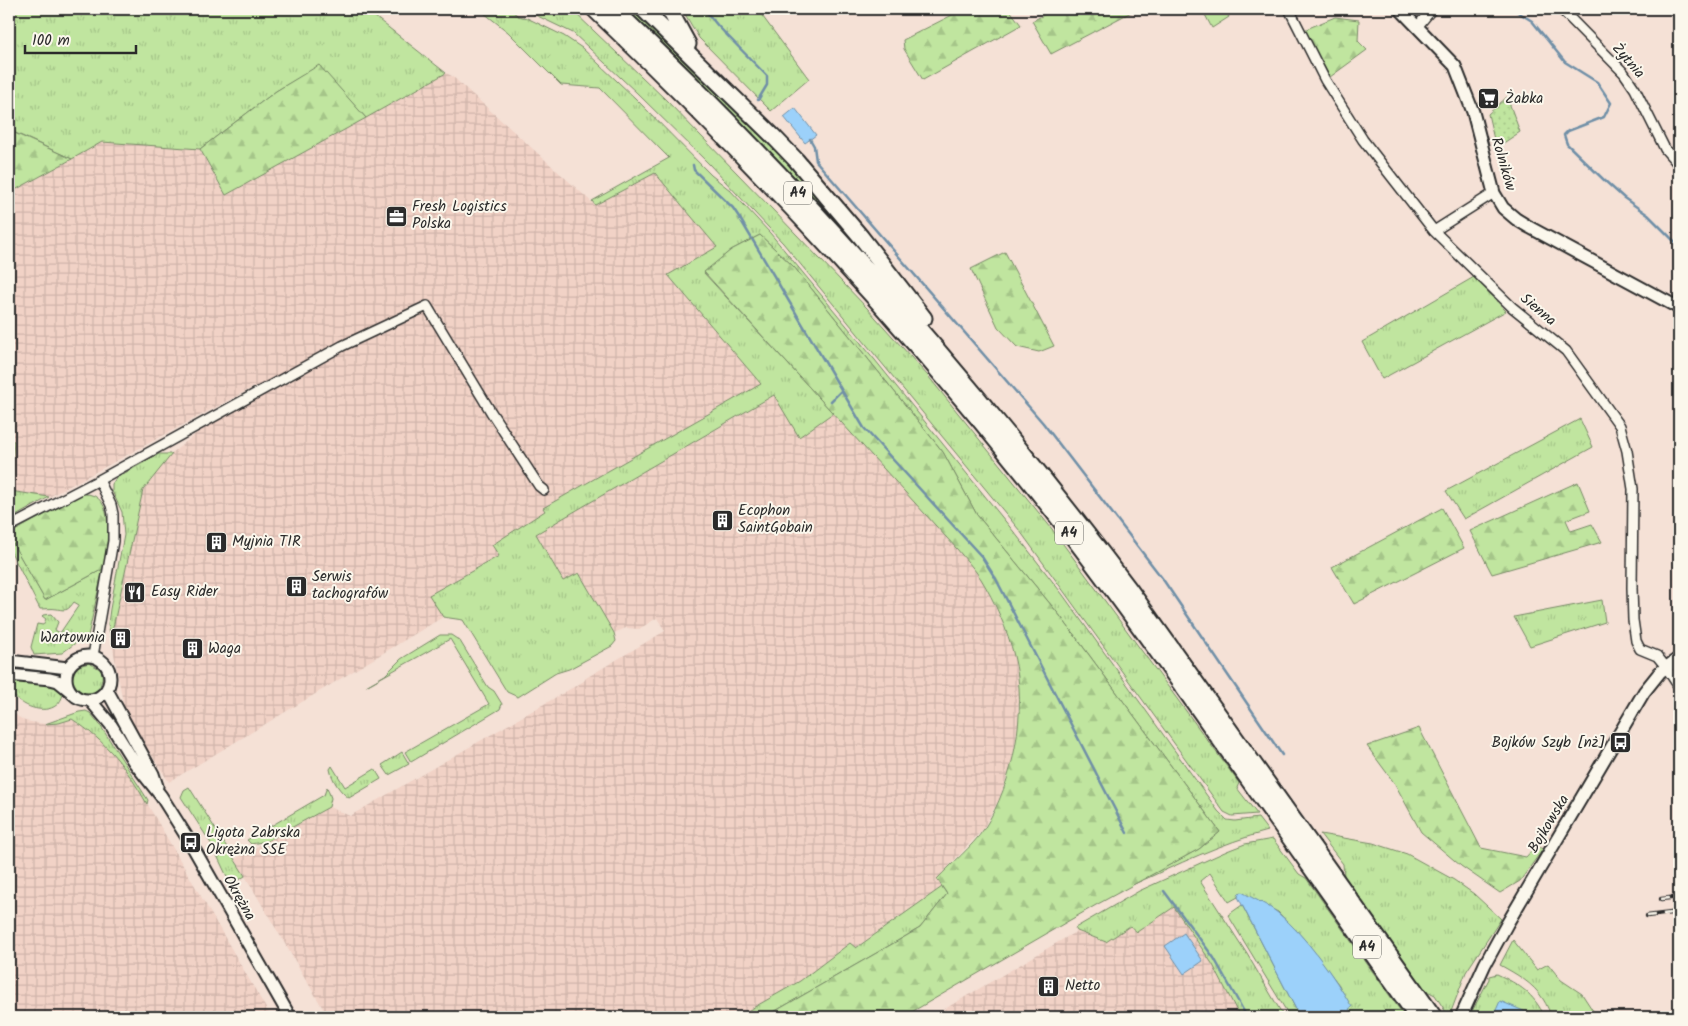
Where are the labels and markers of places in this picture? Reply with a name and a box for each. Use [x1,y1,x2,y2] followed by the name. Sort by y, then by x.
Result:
[1477,87,1501,111] supermarket icon: Żabka
[1505,87,1543,111] place label: Żabka
[412,195,507,236] place label: Fresh Logistics Polska
[384,204,408,228] office icon: Fresh Logistics Polska
[738,499,813,540] place label: Ecophon SaintGobain
[710,508,734,532] building icon: Ecophon SaintGobain
[204,530,228,554] building icon: Myjnia TIR
[232,530,301,554] place label: Myjnia TIR
[312,565,389,606] place label: Serwis tachografów
[284,574,308,598] building icon: Serwis tachografów
[123,580,147,604] restaurant icon: Easy Rider
[151,580,219,604] place label: Easy Rider
[40,626,105,650] place label: Wartownia
[109,626,133,650] building icon: Wartownia
[180,637,204,661] building icon: Waga
[208,637,241,661] place label: Waga
[1491,731,1605,755] place label: Bojków Szyb [nż]
[1609,731,1633,755] bus stop icon: Bojków Szyb [nż]
[206,821,300,862] place label: Ligota Zabrska Okrężna SSE
[178,830,202,854] bus stop icon: Ligota Zabrska Okrężna SSE
[1037,974,1061,998] building icon: Netto
[1065,974,1101,998] place label: Netto

